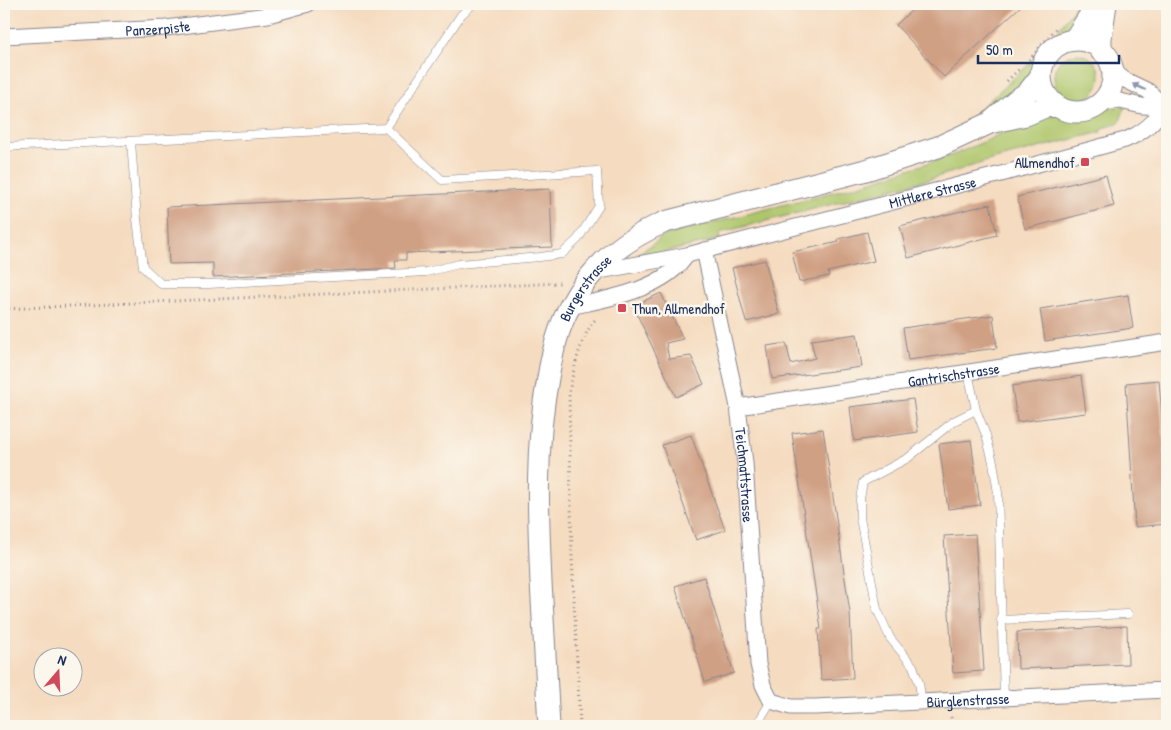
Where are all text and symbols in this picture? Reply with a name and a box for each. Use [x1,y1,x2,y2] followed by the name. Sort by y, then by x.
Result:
[125,15,191,40] street label: Panzerpiste
[978,32,1120,64] scale bar
[986,39,1013,60] text: 50 m
[1132,83,1146,91] one-way arrow
[1015,152,1076,173] place label: Allmendhof
[1079,156,1091,168] marker: Allmendhof
[887,170,978,213] street label: Mittlere Strasse
[554,249,616,324] street label: Burgerstrasse
[632,298,726,319] place label: Thun, Allmendhof
[616,302,628,314] marker: Thun, Allmendhof
[906,357,1001,392] street label: Gantrischstrasse
[730,426,759,523] street label: Teichmattstrasse
[32,648,82,698] north arrow
[56,649,70,670] text: N
[926,687,1010,712] street label: Bürglenstrasse

